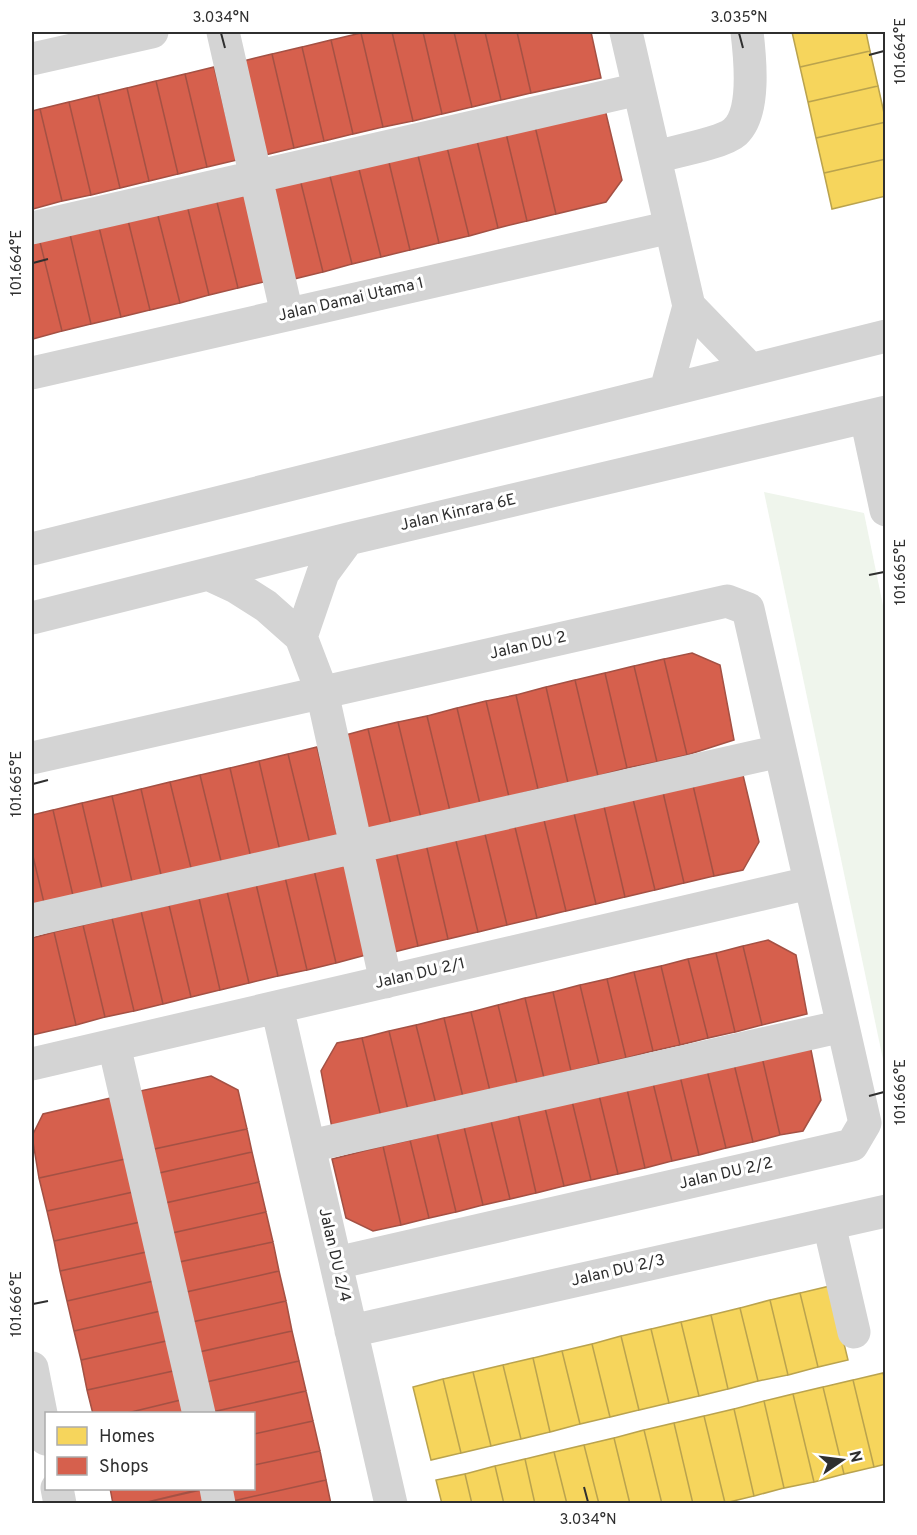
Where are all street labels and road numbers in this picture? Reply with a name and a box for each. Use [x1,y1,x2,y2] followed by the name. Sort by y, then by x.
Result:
[276,273,426,327] street label: Jalan Damai Utama 1
[398,490,518,536] street label: Jalan Kinrara 6E
[488,627,568,665] street label: Jalan DU 2
[373,954,467,994] street label: Jalan DU 2/1
[677,1153,775,1195] street label: Jalan DU 2/2
[313,1206,355,1304] street label: Jalan DU 2/4
[569,1250,667,1292] street label: Jalan DU 2/3

